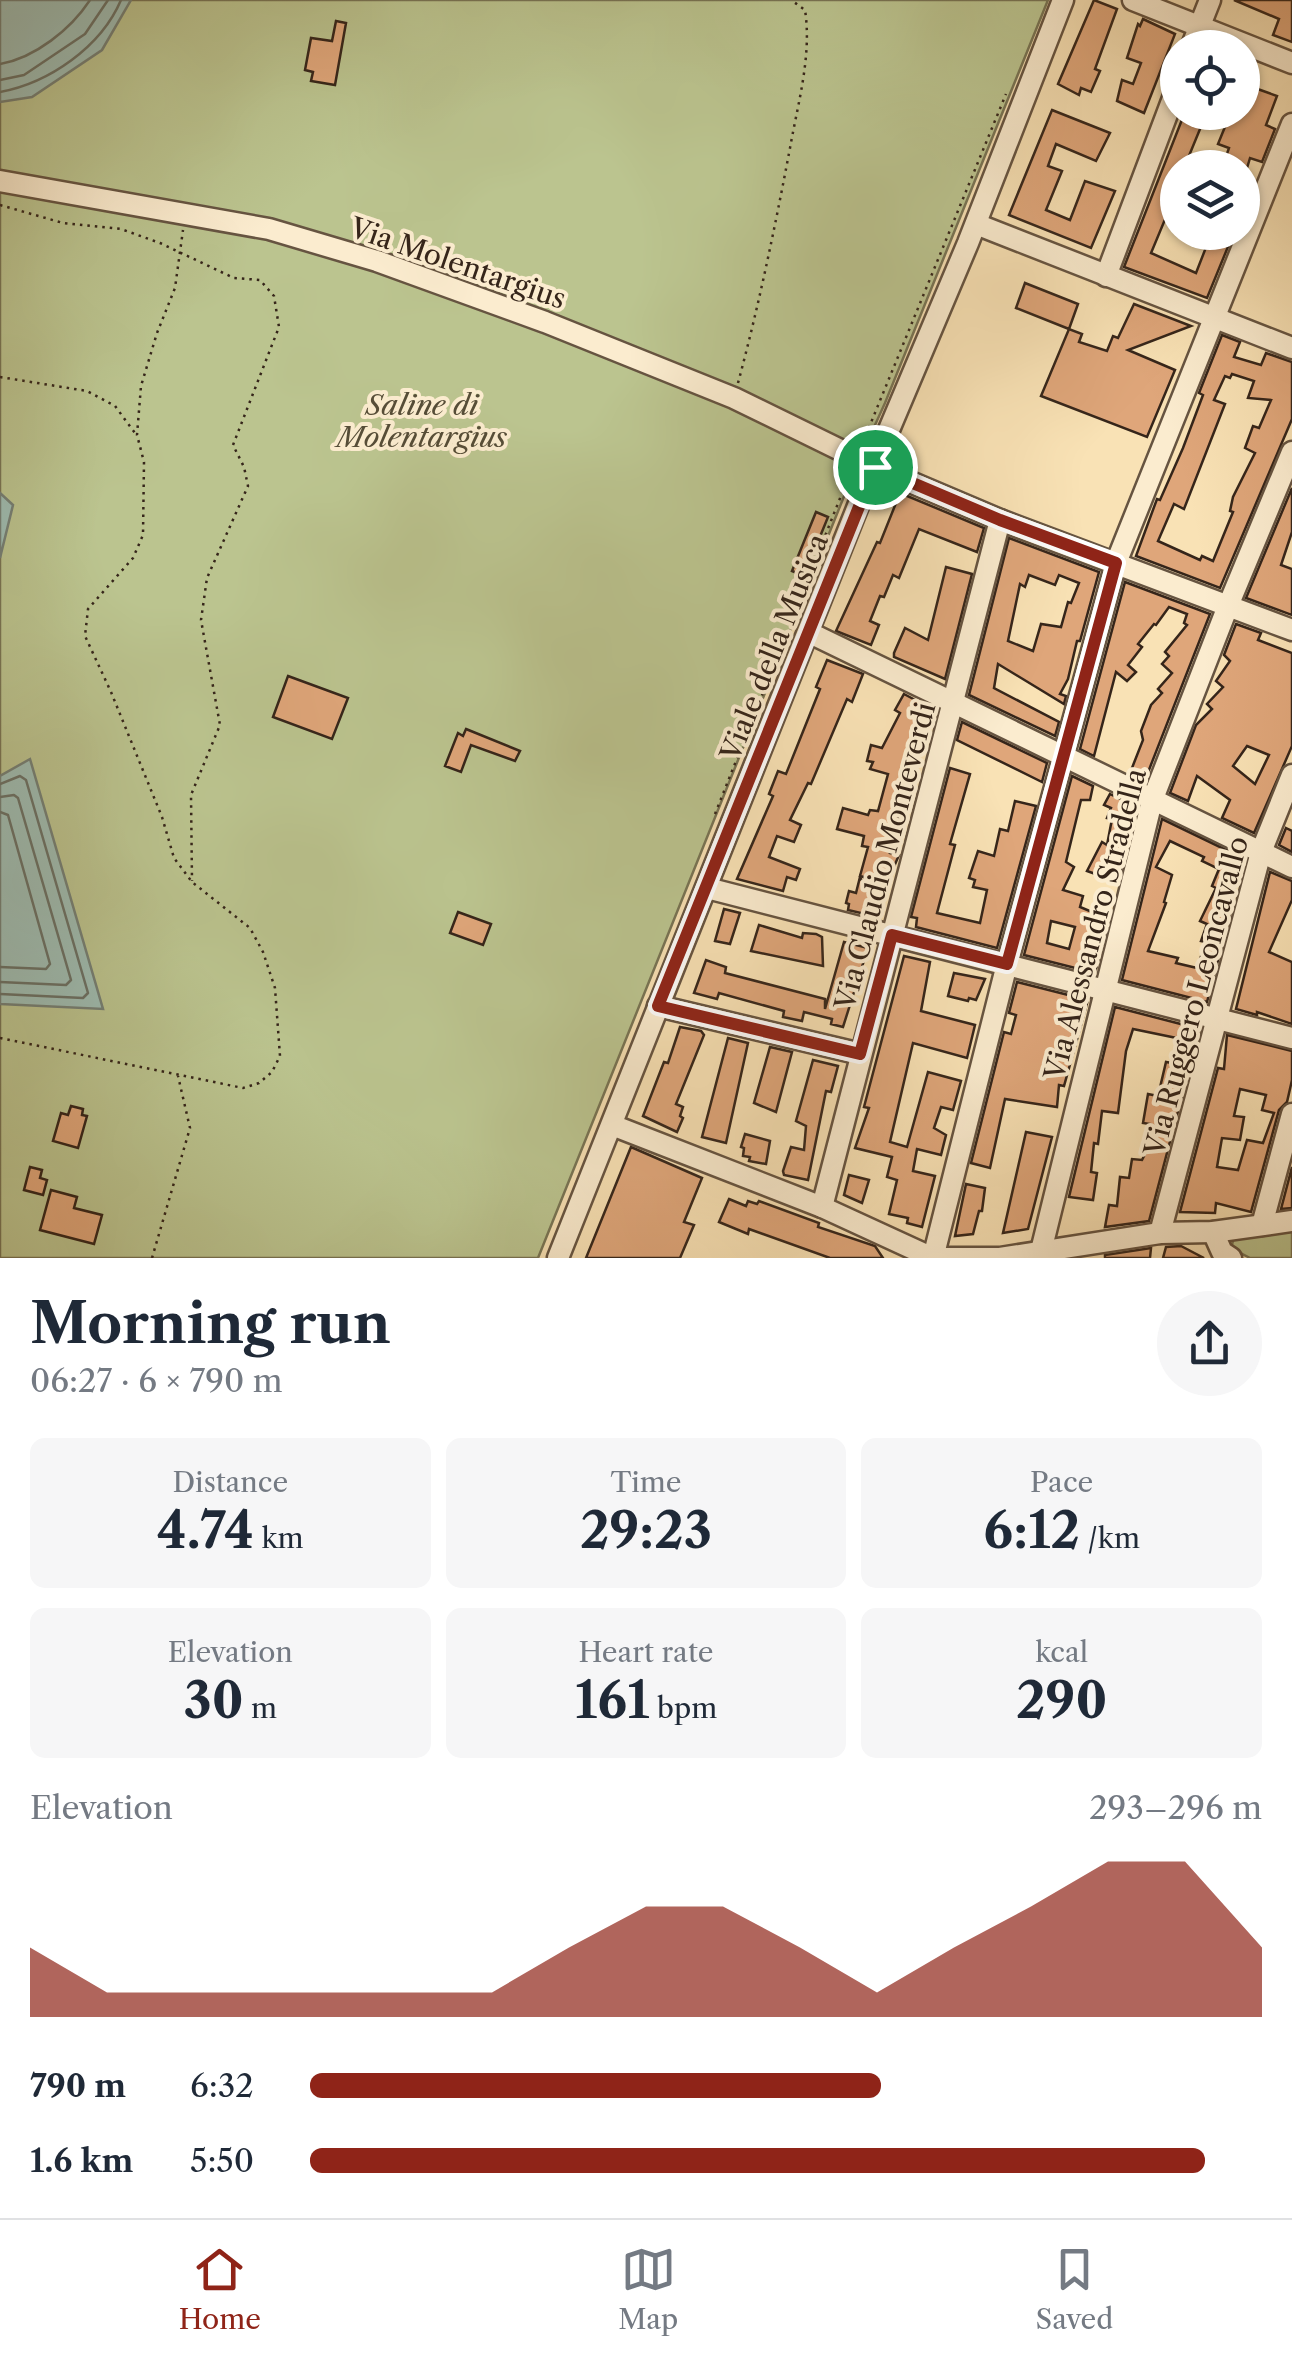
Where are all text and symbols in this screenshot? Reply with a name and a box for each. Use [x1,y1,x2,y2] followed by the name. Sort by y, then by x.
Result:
[1160,30,1260,250] map controls
[1160,30,1260,130] button: locate
[1160,150,1260,250] button: layers
[345,210,570,316] street label: Via Molentargius
[334,388,508,454] park label: Saline di Molentargius
[833,425,918,510] pin
[848,440,903,495] icon: arrive
[713,528,835,766] street label: Viale della Musica
[827,698,942,1015] street label: Via Claudio Monteverdi
[1037,764,1153,1085] street label: Via Alessandro Stradella
[1137,832,1255,1161] street label: Via Ruggero Leoncavallo
[30,1290,391,1357] text: Morning run
[1157,1291,1262,1396] button: share
[30,1361,283,1400] text: 06:27 · 6 × 790 m
[172,1465,288,1499] text: Distance
[611,1465,681,1499] text: Time
[1030,1465,1093,1499] text: Pace
[157,1499,254,1561] text: 4.74
[580,1499,712,1561] text: 29:23
[983,1499,1080,1561] text: 6:12
[254,1521,304,1555] text: km
[1080,1521,1140,1555] text: /km
[168,1635,293,1669] text: Elevation
[579,1635,713,1669] text: Heart rate
[1035,1635,1088,1669] text: kcal
[184,1669,244,1731] text: 30
[575,1669,650,1731] text: 161
[1016,1669,1107,1731] text: 290
[244,1691,277,1725] text: m
[650,1691,717,1725] text: bpm
[30,1788,173,1827] text: Elevation
[1089,1788,1262,1827] text: 293–296 m
[30,2066,126,2105] text: 790 m
[190,2066,254,2105] text: 6:32
[30,2141,133,2180] text: 1.6 km
[190,2141,254,2180] text: 5:50
[179,2242,261,2336] tab: Home
[618,2242,678,2336] tab: Map
[1036,2242,1113,2336] tab: Saved

